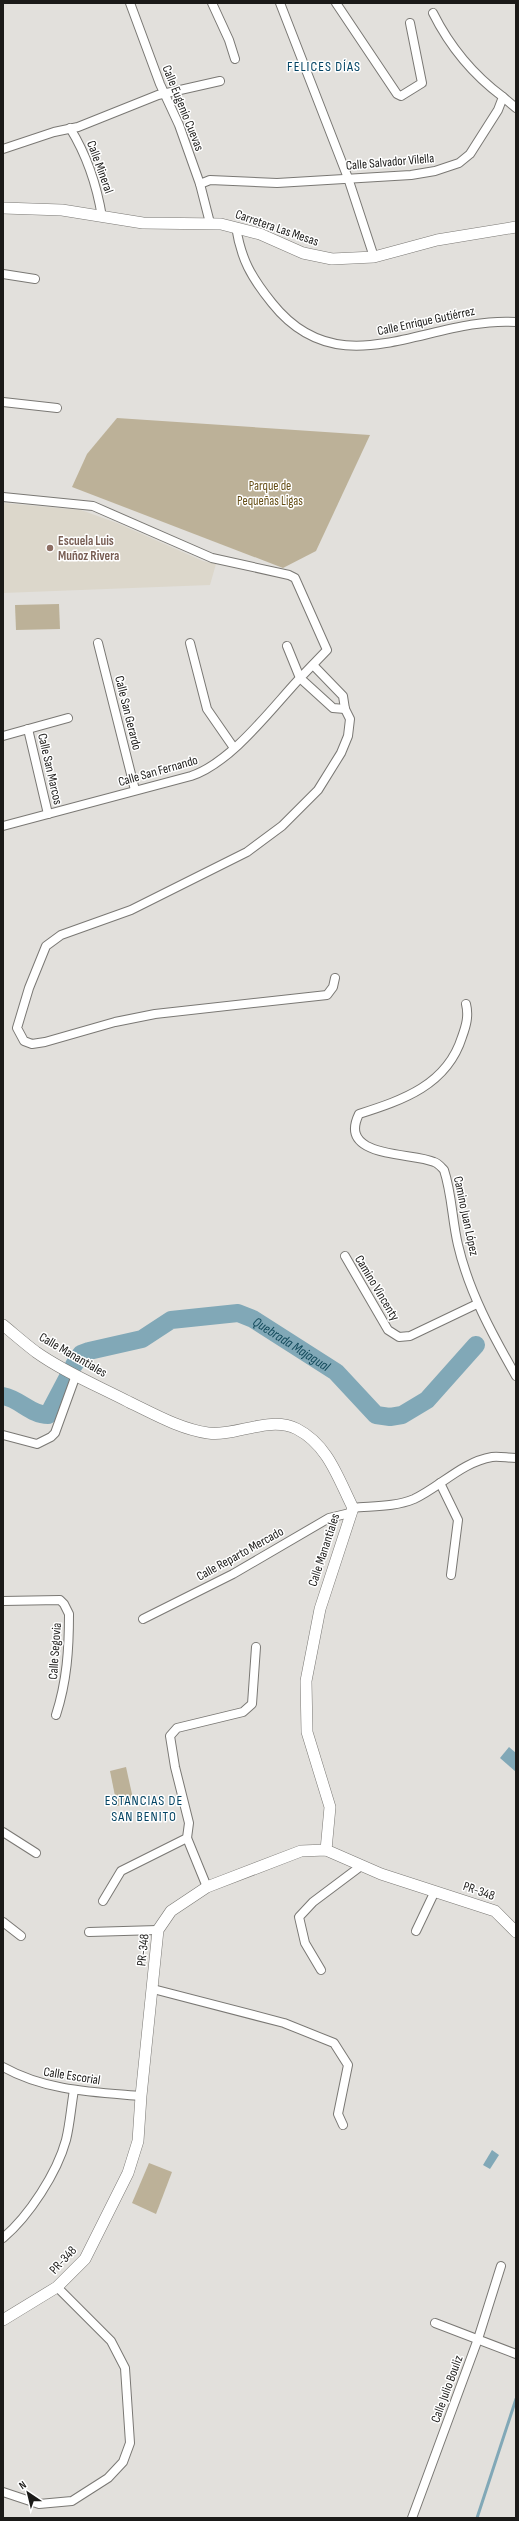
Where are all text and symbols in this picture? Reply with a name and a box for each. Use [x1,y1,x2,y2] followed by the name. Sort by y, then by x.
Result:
[287,58,361,75] district label: FELICES DÍAS
[159,63,208,154] street label: Calle Eugenio Cuevas
[83,138,117,196] street label: Calle Mineral
[345,150,435,174] street label: Calle Salvador Vilella
[233,206,321,250] street label: Carretera Las Mesas
[376,303,476,339] street label: Calle Enrique Gutiérrez
[237,478,303,509] park label: Parque de Pequeñas Ligas
[58,533,119,564] place label: Escuela Luis Muñoz Rivera
[45,543,55,553] marker: Escuela Luis Muñoz Rivera
[111,674,145,752] street label: Calle San Gerardo
[34,732,66,807] street label: Calle San Marcos
[116,752,200,790] street label: Calle San Fernando
[450,1175,482,1258] street label: Camino Juan López
[351,1252,403,1324] street label: Camino Vincenty
[250,1313,334,1375] water label: Quebrada Majagual
[36,1329,110,1381] street label: Calle Manantiales
[305,1511,343,1589] street label: Calle Manantiales
[194,1523,286,1585] street label: Calle Reparto Mercado
[45,1622,65,1680] street label: Calle Segovia
[105,1792,183,1825] district label: ESTANCIAS DE SAN BENITO
[461,1878,497,1904] street label: PR-348
[133,1933,153,1967] street label: PR-348
[42,2064,102,2088] street label: Calle Escorial
[46,2242,80,2277] street label: PR-348
[427,2353,467,2425] street label: Calle Julio Bouliz
[8,2473,48,2513] north arrow
[16,2478,29,2492] text: N

